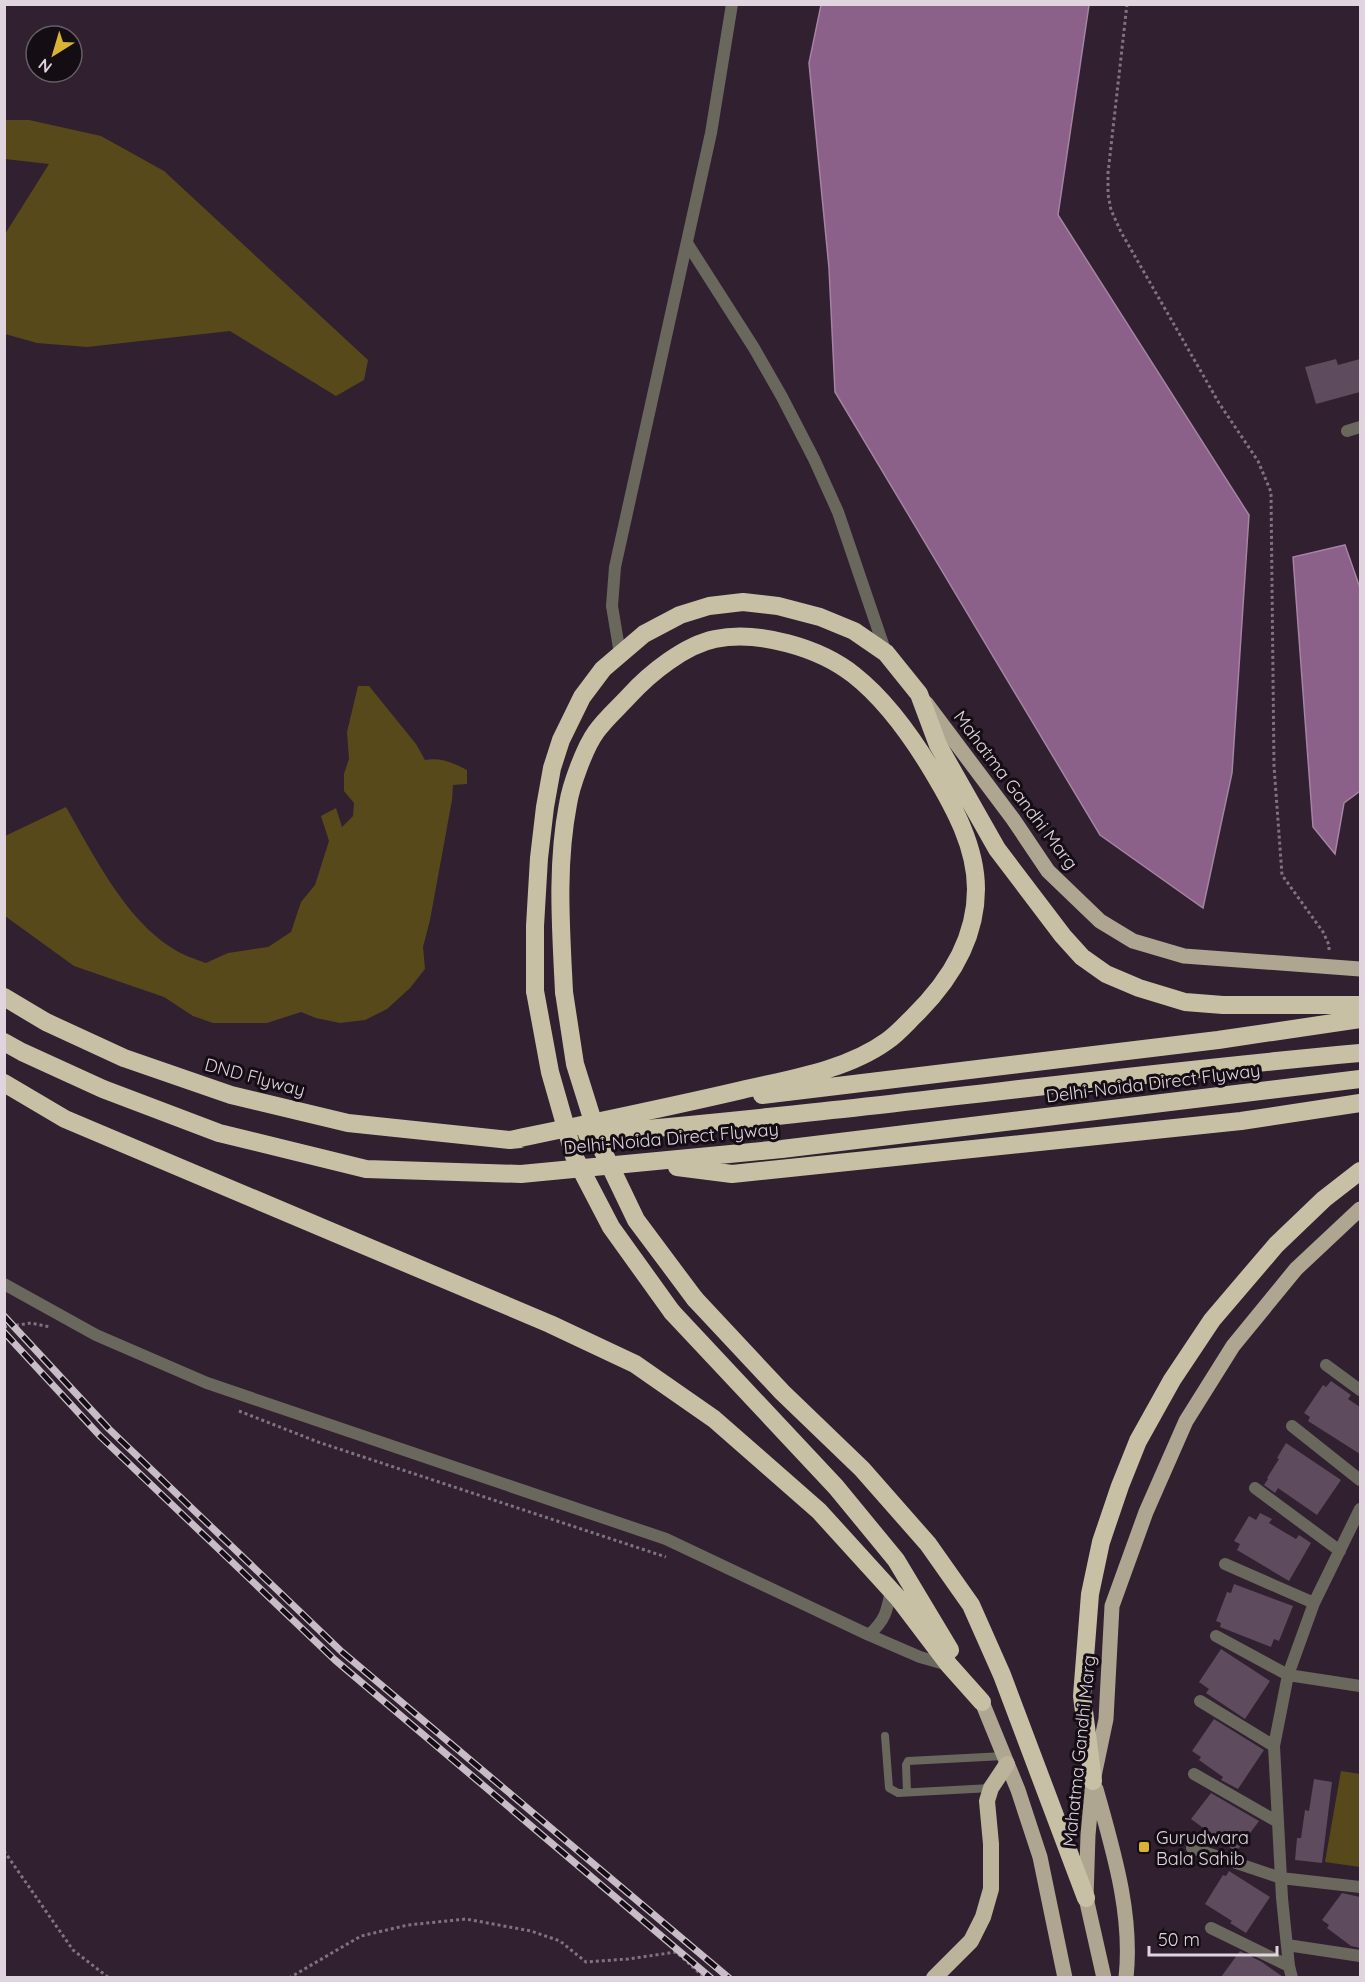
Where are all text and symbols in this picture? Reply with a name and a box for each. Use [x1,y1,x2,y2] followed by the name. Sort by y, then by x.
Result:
[24,24,84,84] north arrow
[34,54,56,78] text: N
[949,706,1083,874] street label: Mahatma Gandhi Marg
[202,1053,308,1101] street label: DND Flyway
[1044,1058,1262,1108] street label: Delhi-Noida Direct Flyway
[562,1117,780,1159] street label: Delhi-Noida Direct Flyway
[1057,1654,1101,1848] street label: Mahatma Gandhi Marg
[1156,1826,1249,1870] place label: Gurudwara Bala Sahib
[1137,1840,1151,1854] marker: Gurudwara Bala Sahib
[1149,1919,1276,1957] scale bar
[1158,1928,1200,1951] text: 50 m

